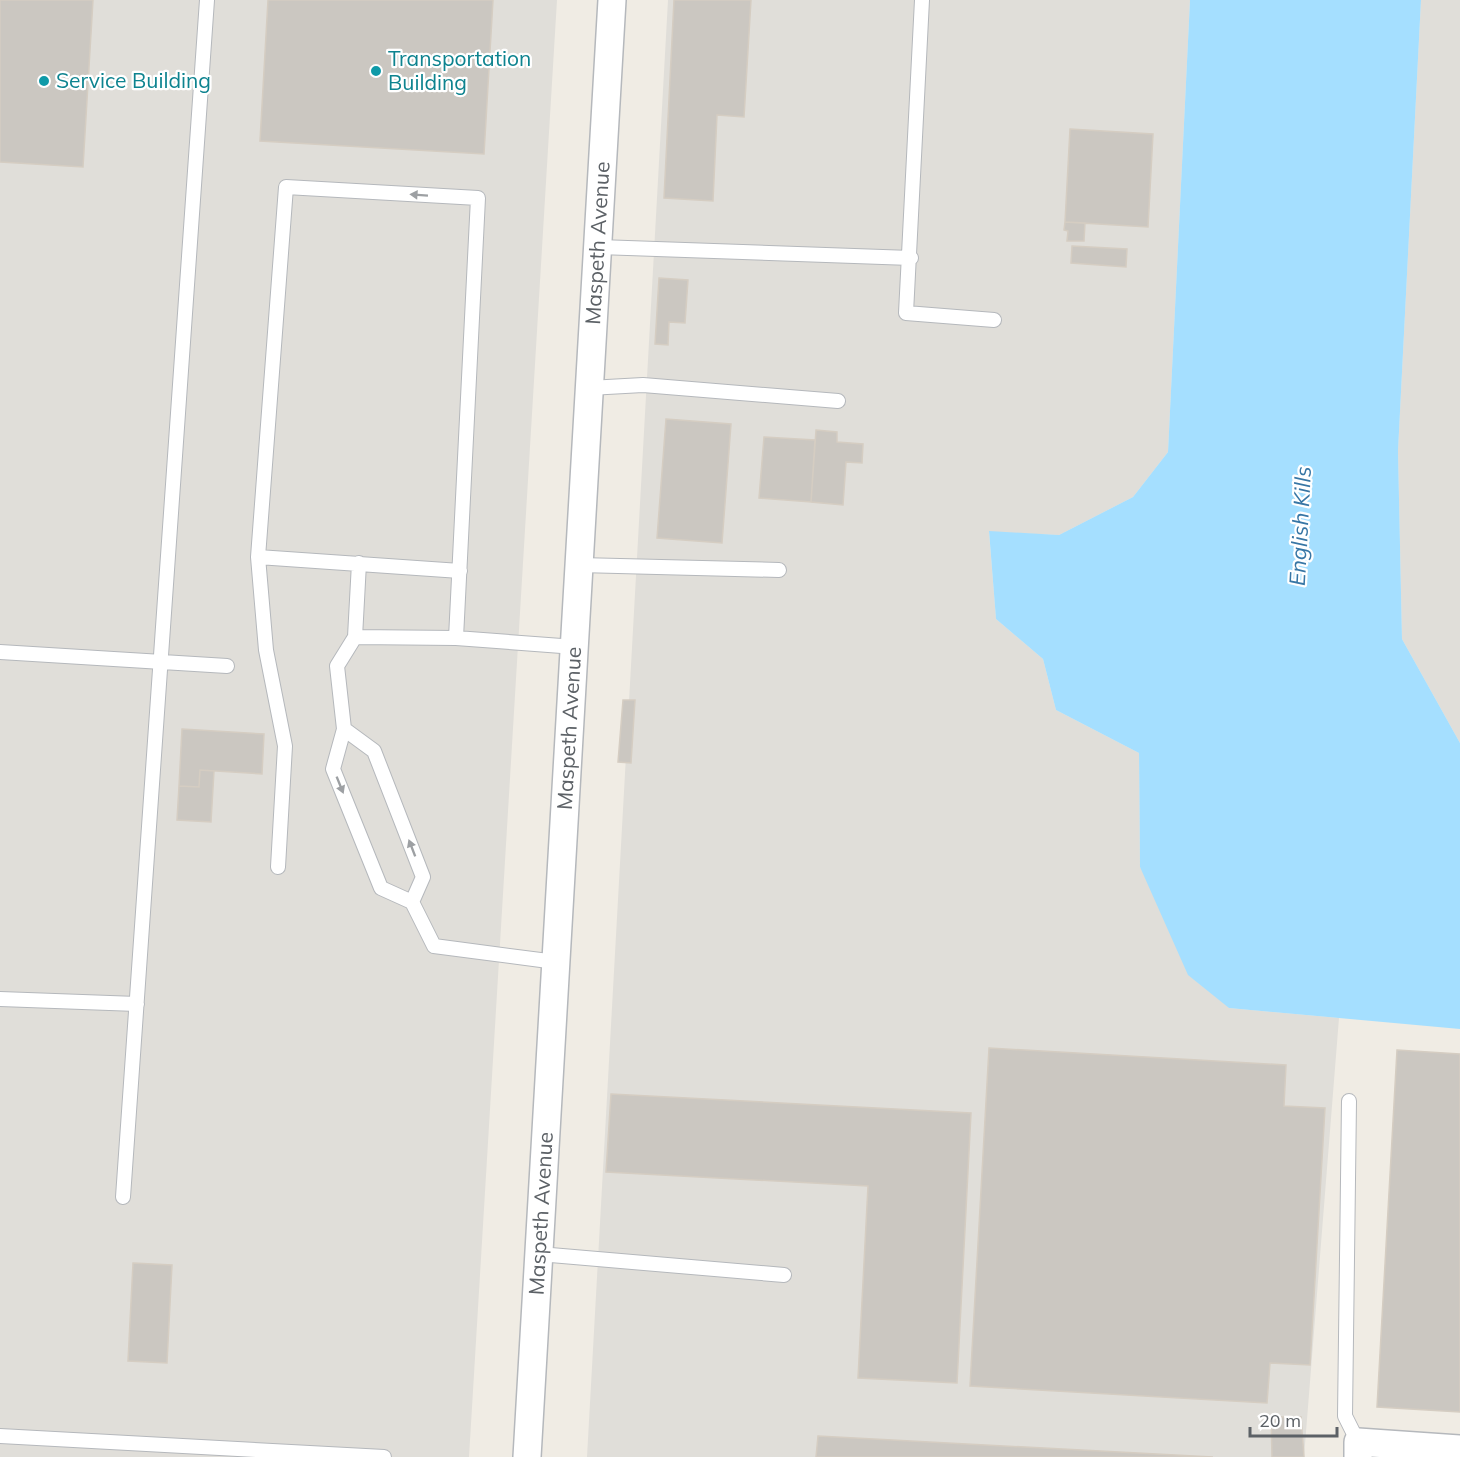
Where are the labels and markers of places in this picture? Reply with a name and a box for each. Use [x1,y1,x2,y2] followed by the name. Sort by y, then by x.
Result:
[388,45,531,95] place label: Transportation Building
[369,64,383,78] marker: Transportation Building
[56,67,211,93] place label: Service Building
[37,74,51,88] marker: Service Building

